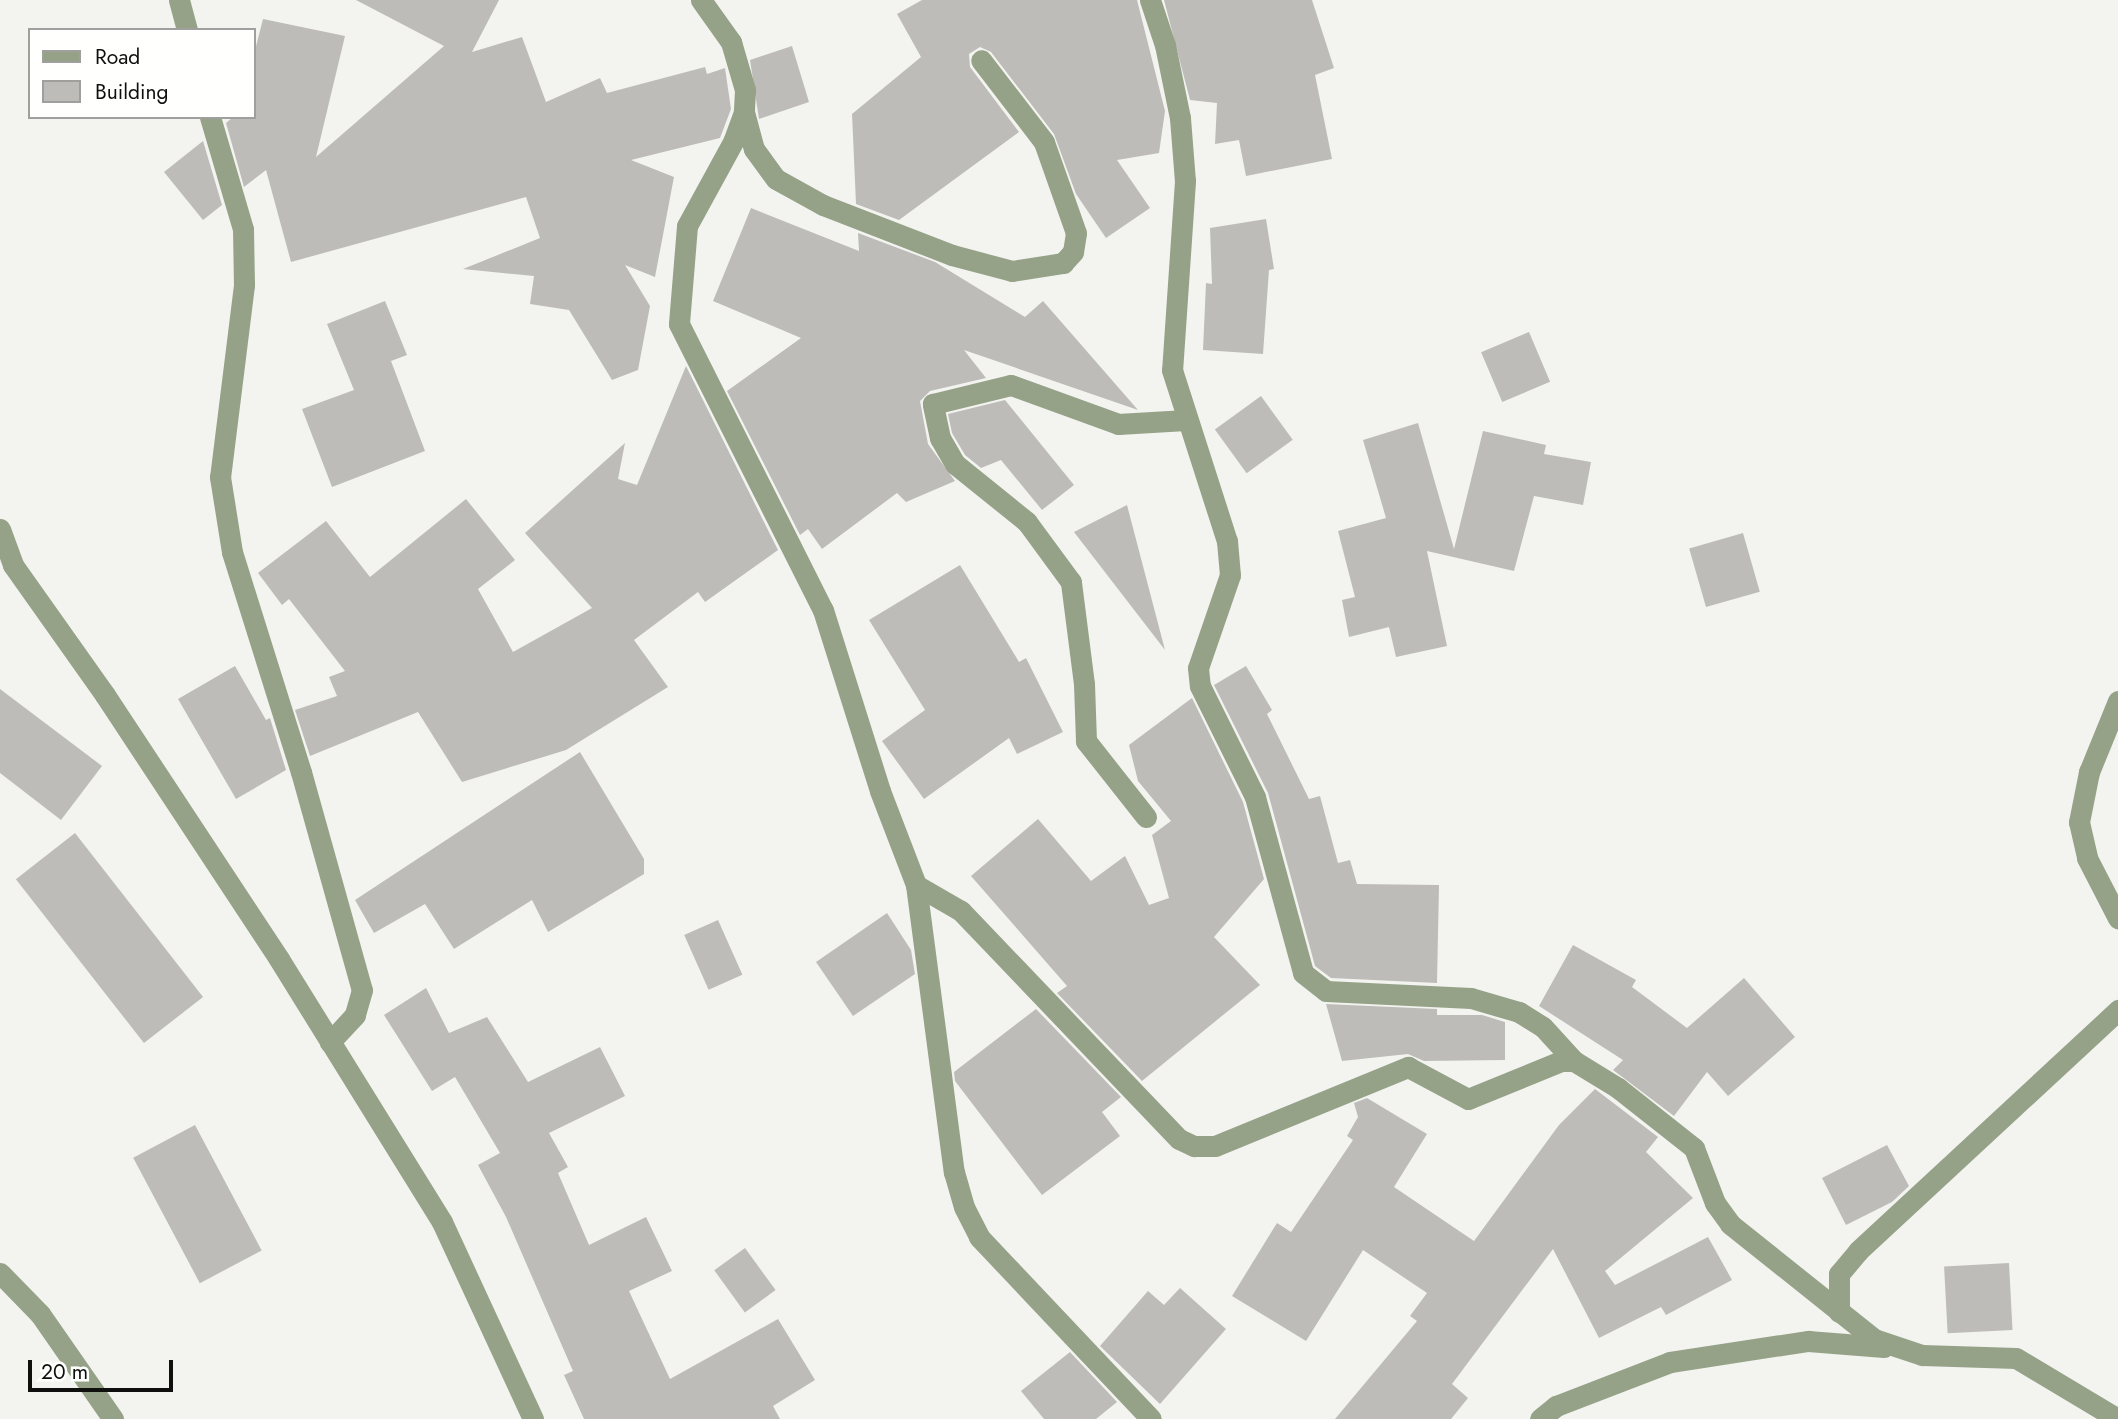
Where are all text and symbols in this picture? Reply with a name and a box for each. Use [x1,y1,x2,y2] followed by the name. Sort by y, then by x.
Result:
[28,28,256,119] legend
[95,42,140,72] text: Road
[95,77,168,107] text: Building
[32,1346,177,1390] scale bar
[41,1357,88,1387] text: 20 m

